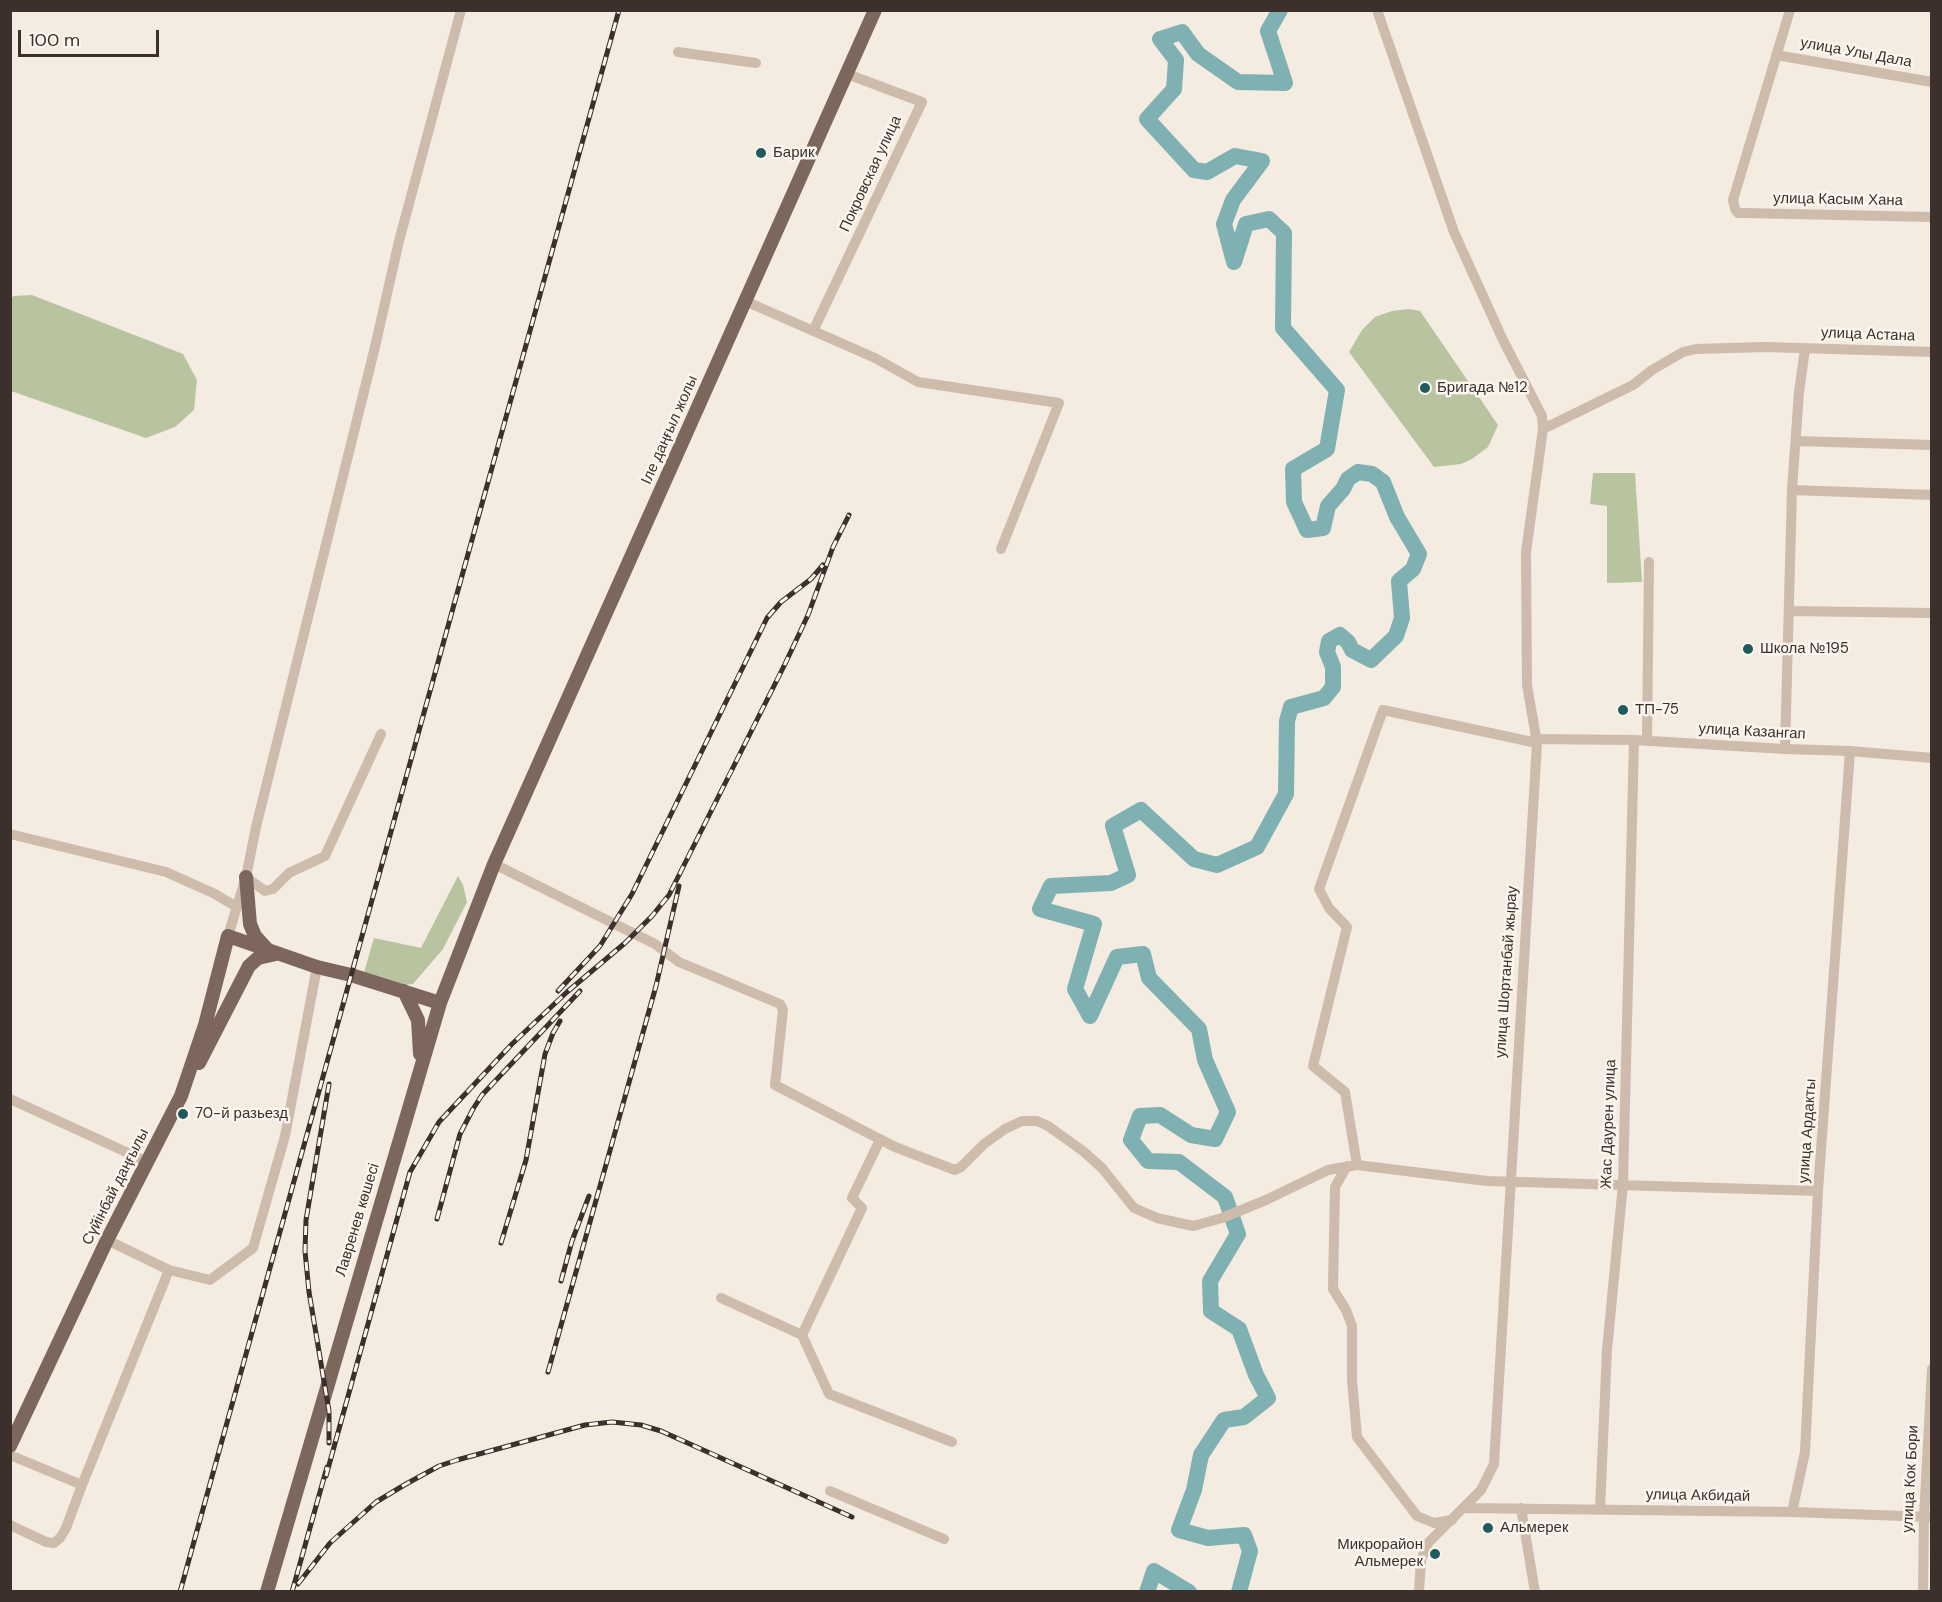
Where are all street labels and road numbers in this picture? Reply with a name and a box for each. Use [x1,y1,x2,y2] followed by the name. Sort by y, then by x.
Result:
[1799,34,1913,72] street label: улица Улы Дала
[836,113,906,235] street label: Покровская улица
[1773,190,1903,210] street label: улица Касым Хана
[1821,324,1915,346] street label: улица Астана
[638,373,702,487] street label: Іле даңғыл жолы
[1698,720,1806,744] street label: улица Казангап
[1492,885,1522,1059] street label: улица Шортанбай жырау
[1598,1059,1620,1189] street label: Жас Даурен улица
[1795,1078,1821,1184] street label: улица Ардакты
[79,1126,153,1248] street label: Сүйінбай даңғылы
[332,1161,384,1279] street label: Лавренев көшесі
[1899,1425,1923,1533] street label: улица Кок Бори
[1646,1486,1750,1506] street label: улица Акбидай

